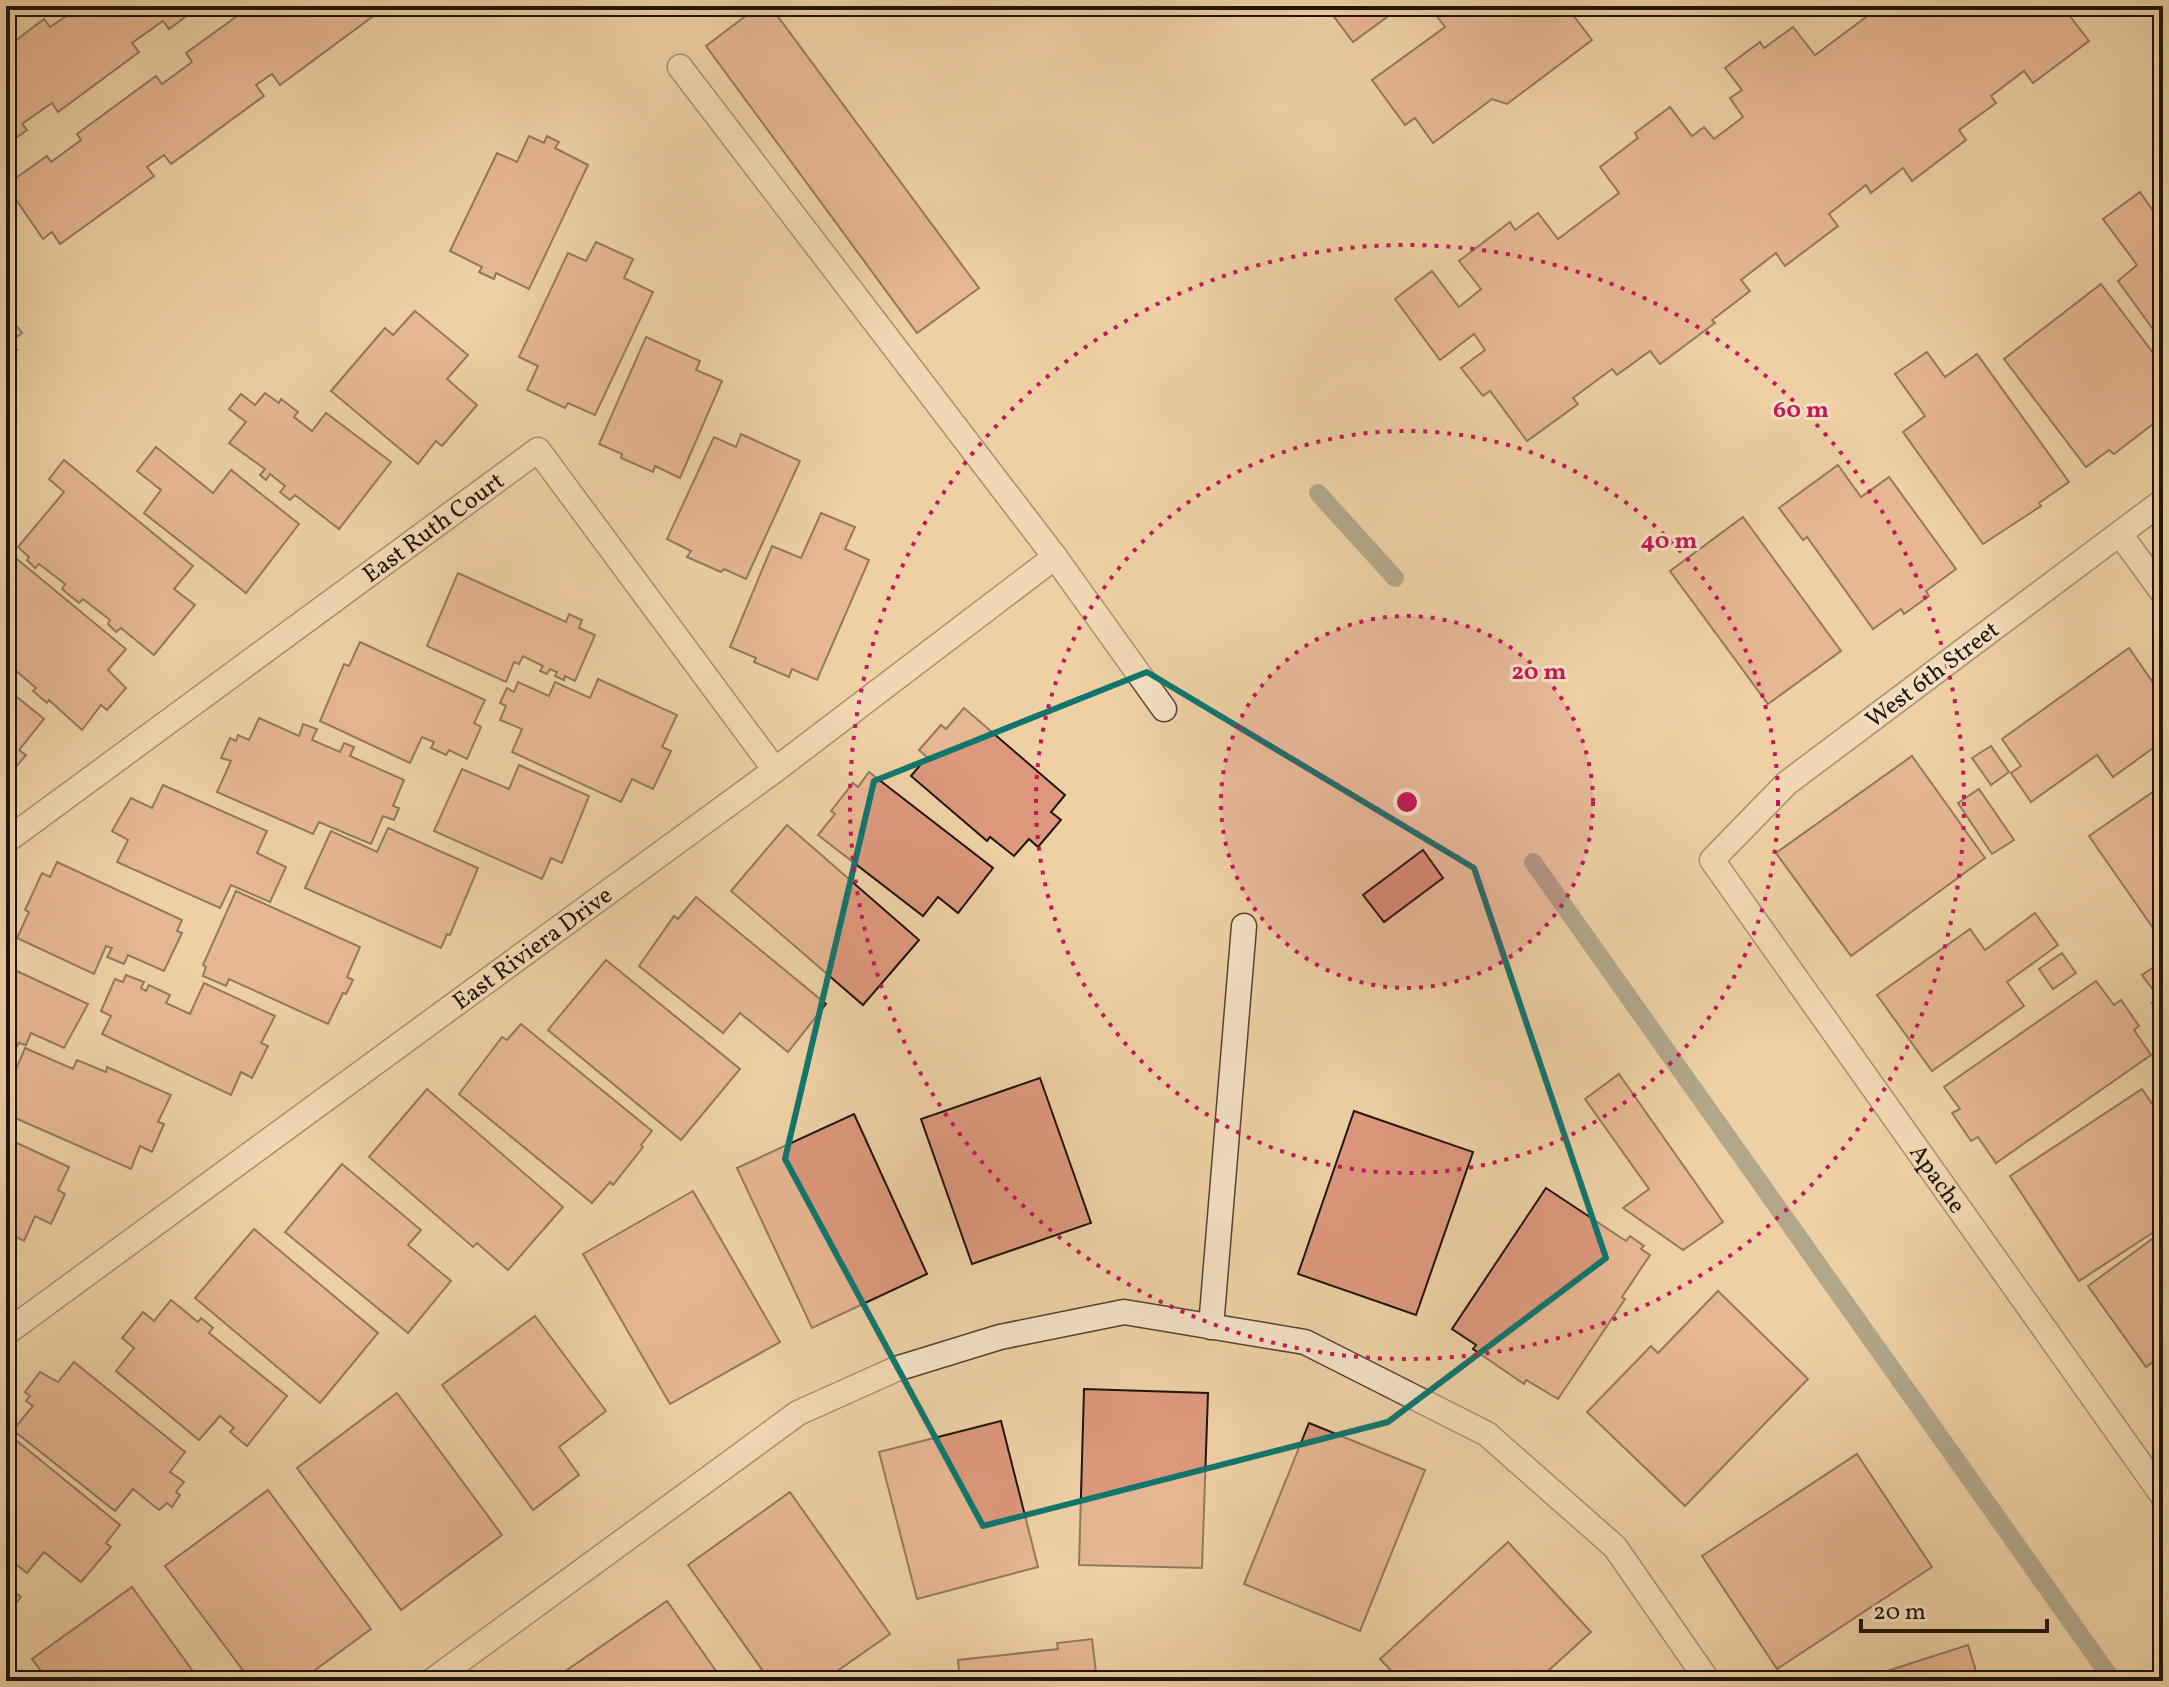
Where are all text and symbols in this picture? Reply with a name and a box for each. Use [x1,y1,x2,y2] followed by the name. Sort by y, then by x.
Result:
[1773,394,1829,428] text: 60 m
[357,465,512,592] street label: East Ruth Court
[1641,525,1697,559] text: 40 m
[1859,614,2007,737] street label: West 6th Street
[1511,656,1567,690] text: 20 m
[1393,788,1421,816] centre of rings
[446,880,620,1019] street label: East Riviera Drive
[1900,1138,1973,1221] street label: Apache
[1861,1583,2047,1633] scale bar
[1873,1596,1926,1630] text: 20 m

